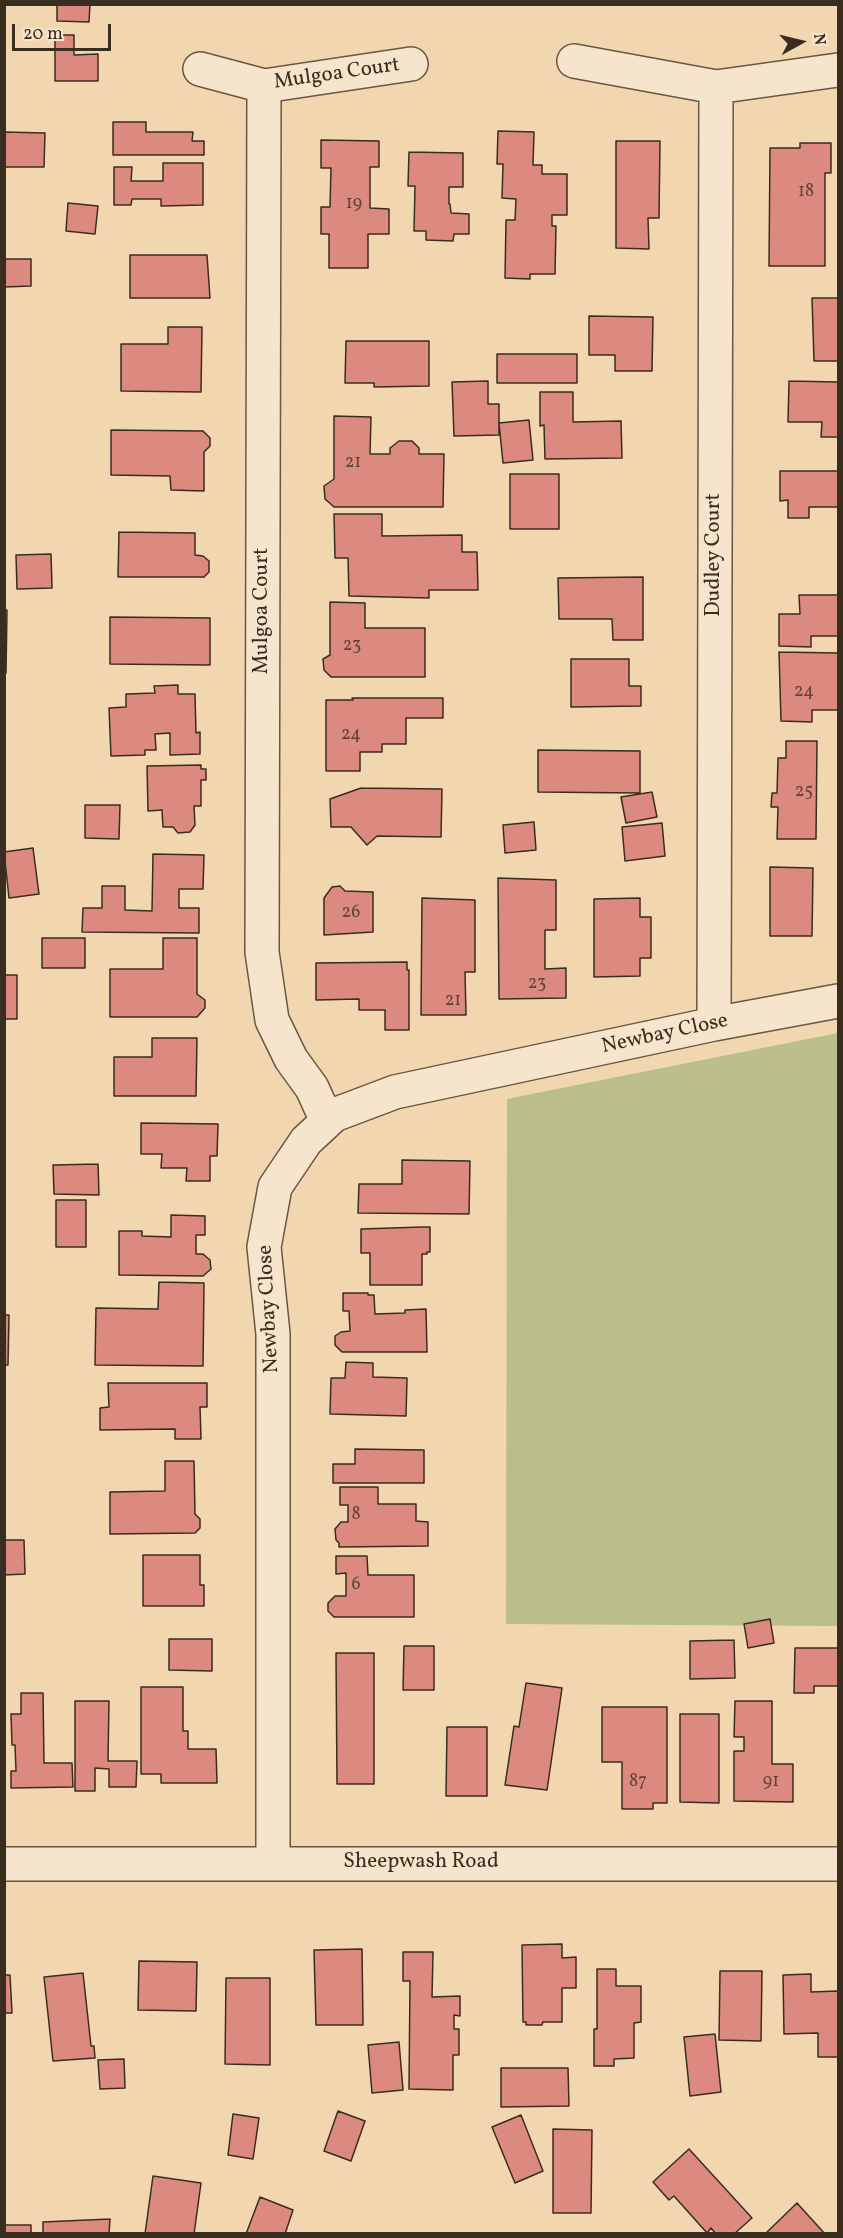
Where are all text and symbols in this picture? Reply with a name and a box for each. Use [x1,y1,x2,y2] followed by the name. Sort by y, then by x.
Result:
[15,12,114,50] scale bar
[771,12,831,72] north arrow
[23,22,63,47] text: 20 m
[807,32,831,47] text: N
[273,54,401,96] street label: Mulgoa Court
[798,182,814,204] house number: 18
[346,194,362,216] house number: 19
[345,453,361,475] house number: 21
[702,493,728,617] street label: Dudley Court
[250,548,276,674] street label: Mulgoa Court
[343,636,361,658] house number: 23
[794,682,814,704] house number: 24
[341,725,361,747] house number: 24
[795,782,813,804] house number: 25
[342,903,360,925] house number: 26
[528,974,546,996] house number: 23
[445,991,461,1013] house number: 21
[600,1009,730,1061] street label: Newbay Close
[254,1244,286,1374] street label: Newbay Close
[351,1505,361,1527] house number: 8
[351,1575,361,1597] house number: 6
[629,1772,647,1794] house number: 87
[763,1772,779,1794] house number: 91
[343,1850,499,1876] street label: Sheepwash Road

